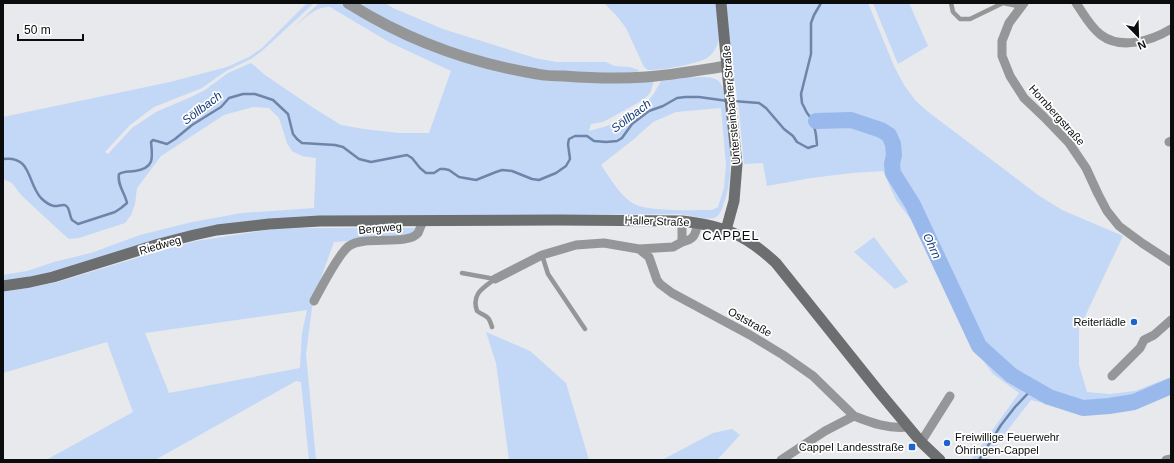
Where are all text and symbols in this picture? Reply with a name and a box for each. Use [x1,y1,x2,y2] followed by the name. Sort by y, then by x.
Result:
[18,16,83,42] scale bar
[1118,16,1158,56] north arrow
[24,23,51,37] text: 50 m
[1136,38,1148,52] text: N
[720,45,742,165] street label: Untersteinbacher Straße
[1027,82,1087,148] street label: Hornbergstraße
[179,88,225,127] water label: Söllbach
[608,96,654,135] water label: Söllbach
[624,214,690,228] street label: Haller Straße
[358,220,402,236] street label: Bergweg
[702,228,760,243] district label: CAPPEL
[920,231,944,261] water label: Ohrn
[138,233,182,257] street label: Riedweg
[726,305,774,339] street label: Oststraße
[1073,316,1126,328] place label: Reiterlädle
[1129,317,1139,327] marker: Reiterlädle
[955,431,1060,456] place label: Freiwillige Feuerwehr Öhringen-Cappel
[942,438,952,448] marker: Freiwillige Feuerwehr Öhringen-Cappel
[799,441,904,453] place label: Cappel Landesstraße
[907,442,917,452] marker: Cappel Landesstraße

